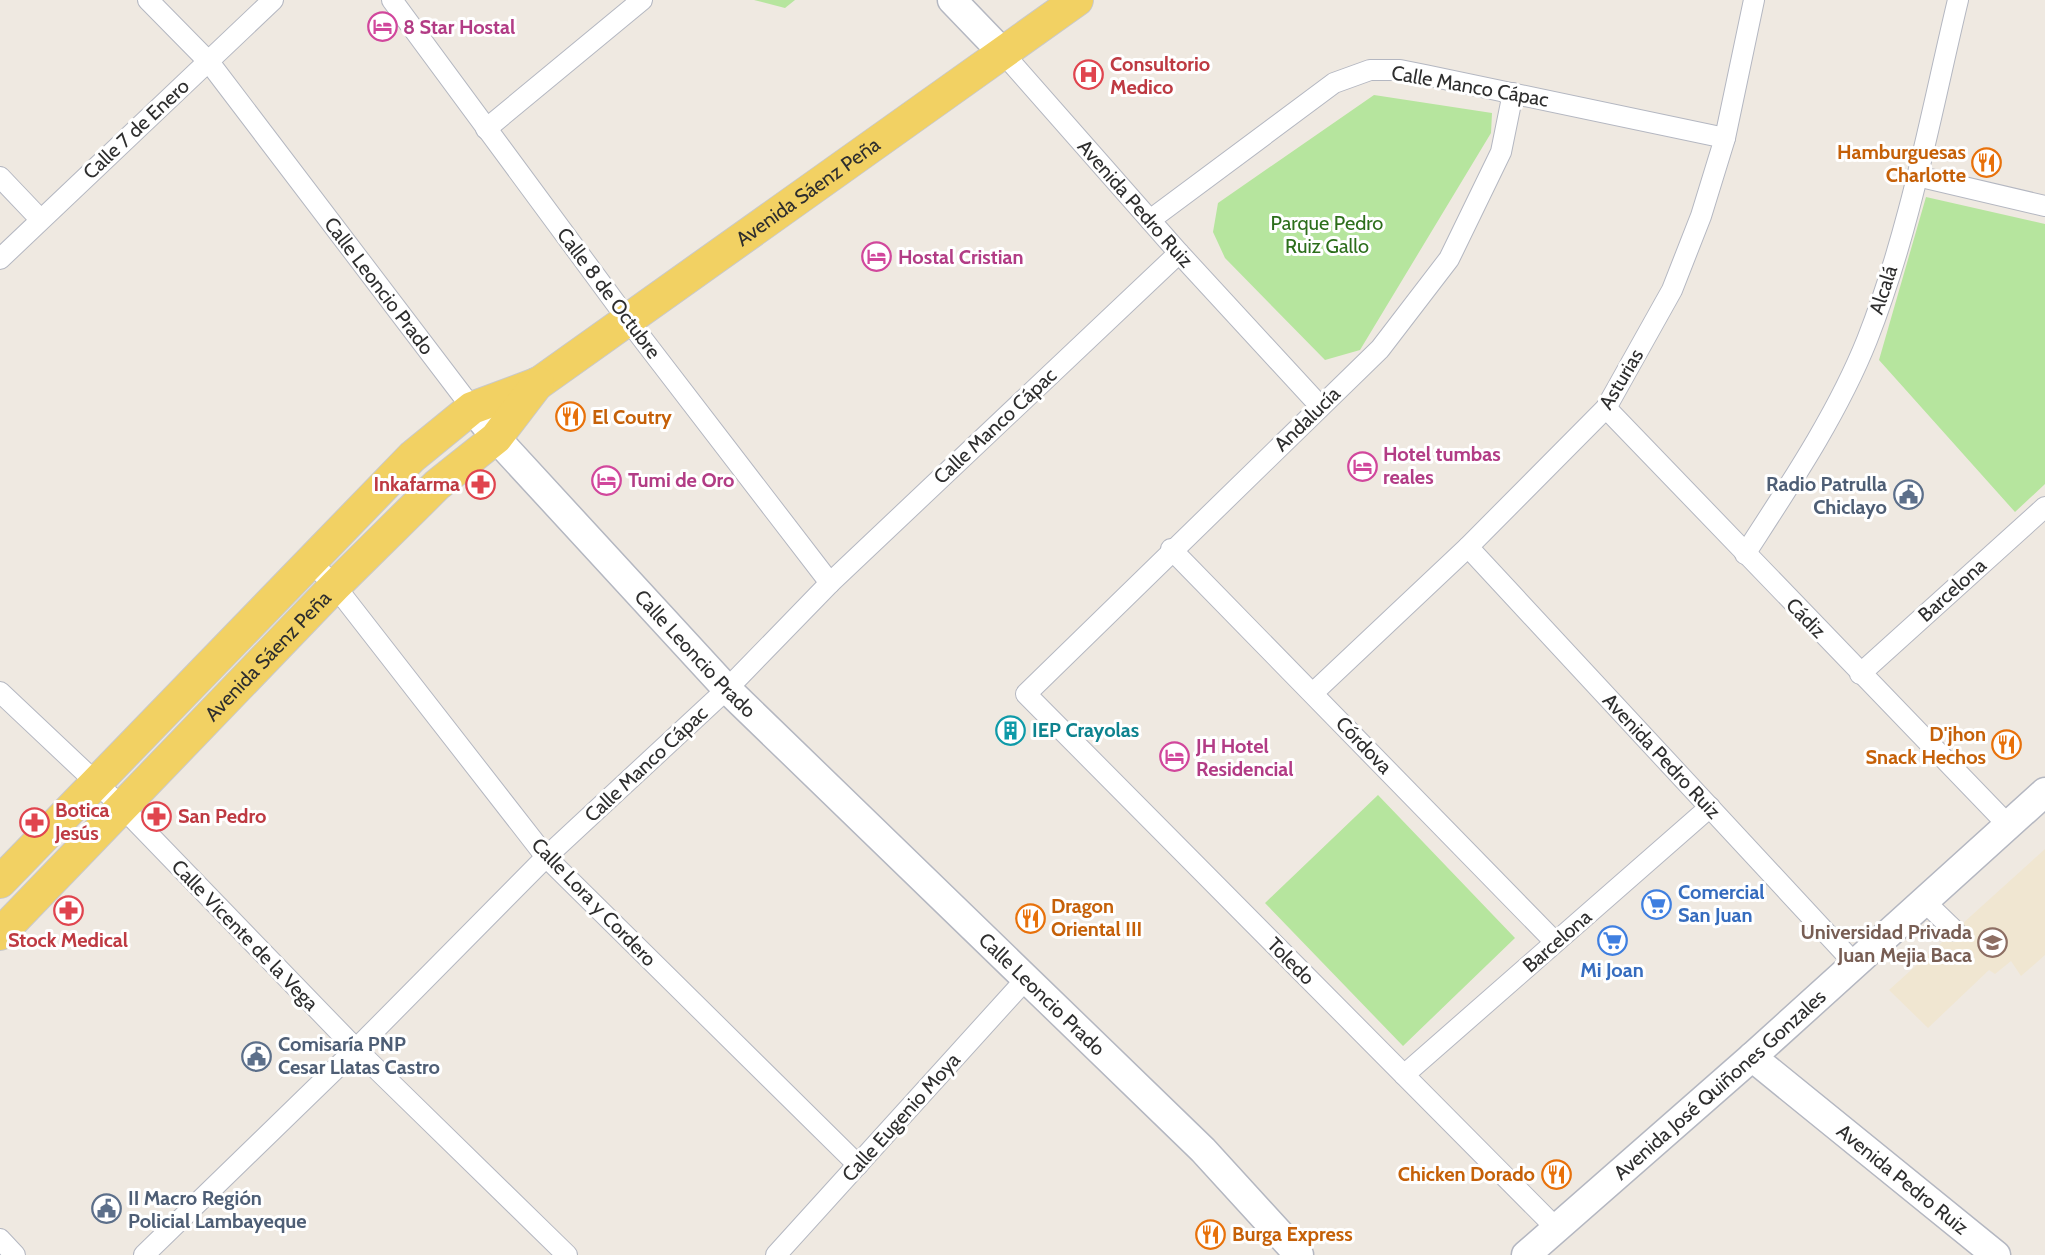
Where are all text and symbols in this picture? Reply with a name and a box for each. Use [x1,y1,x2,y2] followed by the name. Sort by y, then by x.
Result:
[366,11,398,43] hotel icon: 8 Star Hostal
[403,15,515,39] place label: 8 Star Hostal
[1110,52,1210,99] place label: Consultorio Medico
[1073,59,1105,91] hospital icon: Consultorio Medico
[1390,60,1550,112] street label: Calle Manco Cápac
[78,74,194,184] street label: Calle 7 de Enero
[731,132,885,251] street label: Avenida Sáenz Peña
[1073,135,1198,272] street label: Avenida Pedro Ruiz
[1837,140,1966,187] place label: Hamburguesas Charlotte
[1971,147,2003,179] restaurant icon: Hamburguesas Charlotte
[1271,211,1383,258] park label: Parque Pedro Ruiz Gallo
[319,212,439,359] street label: Calle Leoncio Prado
[552,223,666,363] street label: Calle 8 de Octubre
[861,241,893,273] hotel icon: Hostal Cristian
[898,245,1024,269] place label: Hostal Cristian
[1864,262,1902,317] street label: Alcalá
[1594,344,1648,414] street label: Asturias
[929,363,1061,489] street label: Calle Manco Cápac
[1269,382,1345,456] street label: Andalucía
[555,401,587,433] restaurant icon: El Coutry
[592,405,672,429] place label: El Coutry
[1383,442,1501,489] place label: Hotel tumbas reales
[1346,450,1378,482] hotel icon: Hotel tumbas reales
[591,464,623,496] hotel icon: Tumi de Oro
[465,468,497,500] pharmacy icon: Inkafarma
[628,468,734,492] place label: Tumi de Oro
[373,472,460,496] place label: Inkafarma
[1766,472,1887,519] place label: Radio Patrulla Chiclayo
[1892,479,1924,511] public building icon: Radio Patrulla Chiclayo
[1913,553,1991,627] street label: Barcelona
[630,585,761,722] street label: Calle Leoncio Prado
[200,586,336,726] street label: Avenida Sáenz Peña
[1781,593,1831,643] street label: Cádiz
[1598,688,1726,824] street label: Avenida Pedro Ruiz
[580,701,712,827] street label: Calle Manco Cápac
[1331,711,1397,779] street label: Córdova
[995,714,1027,746] building icon: IEP Crayolas
[1032,718,1139,742] place label: IEP Crayolas
[1866,722,1986,769] place label: D'jhon Snack Hechos
[1991,729,2023,761] restaurant icon: D'jhon Snack Hechos
[1195,734,1294,781] place label: JH Hotel Residencial
[1159,741,1191,773] hotel icon: JH Hotel Residencial
[54,798,110,845] place label: Botica Jesús
[141,800,173,832] pharmacy icon: San Pedro
[178,804,266,828] place label: San Pedro
[18,806,50,838] pharmacy icon: Botica Jesús
[527,833,661,971] street label: Calle Lora y Cordero
[167,855,324,1016] street label: Calle Vicente de la Vega
[1678,880,1765,927] place label: Comercial San Juan
[1641,888,1673,920] supermarket icon: Comercial San Juan
[52,894,84,926] pharmacy icon: Stock Medical
[1051,894,1142,941] place label: Dragon Oriental III
[1014,902,1046,934] restaurant icon: Dragon Oriental III
[1518,904,1597,977] street label: Barcelona
[1801,920,1972,967] place label: Universidad Privada Juan Mejia Baca
[1596,924,1628,956] supermarket icon: Mi Joan
[1977,927,2009,959] school or university icon: Universidad Privada Juan Mejia Baca
[8,928,128,952] place label: Stock Medical
[974,928,1110,1061] street label: Calle Leoncio Prado
[1262,932,1320,990] street label: Toledo
[1580,958,1644,982] place label: Mi Joan
[1609,984,1831,1185] street label: Avenida José Quiñones Gonzales
[278,1032,440,1079] place label: Comisaría PNP Cesar Llatas Castro
[241,1040,273,1072] public building icon: Comisaría PNP Cesar Llatas Castro
[837,1047,965,1186] street label: Calle Eugenio Moya
[1832,1119,1973,1240] street label: Avenida Pedro Ruiz
[1540,1158,1572,1190] restaurant icon: Chicken Dorado
[1398,1162,1535,1186] place label: Chicken Dorado
[128,1186,307,1233] place label: II Macro Región Policial Lambayeque
[91,1193,123,1225] public building icon: II Macro Región Policial Lambayeque
[1195,1218,1227,1250] restaurant icon: Burga Express
[1232,1222,1353,1246] place label: Burga Express

